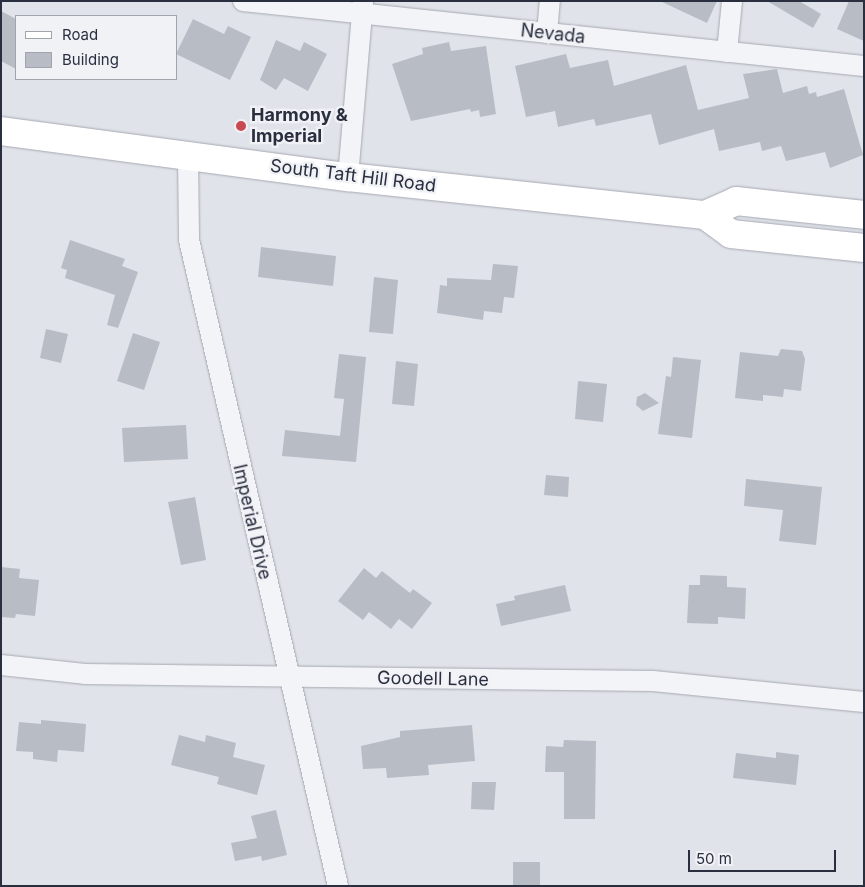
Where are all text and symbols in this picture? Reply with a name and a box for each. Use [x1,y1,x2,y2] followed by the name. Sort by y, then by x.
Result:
[15,15,178,80] legend
[520,20,586,48] street label: Nevada
[62,25,98,44] text: Road
[62,50,119,69] text: Building
[251,105,348,148] place label: Harmony & Imperial
[235,120,247,132] marker: Harmony & Imperial
[269,155,437,197] street label: South Taft Hill Road
[228,462,276,582] street label: Imperial Drive
[377,667,489,691] street label: Goodell Lane
[690,840,838,872] scale bar
[696,849,732,868] text: 50 m

